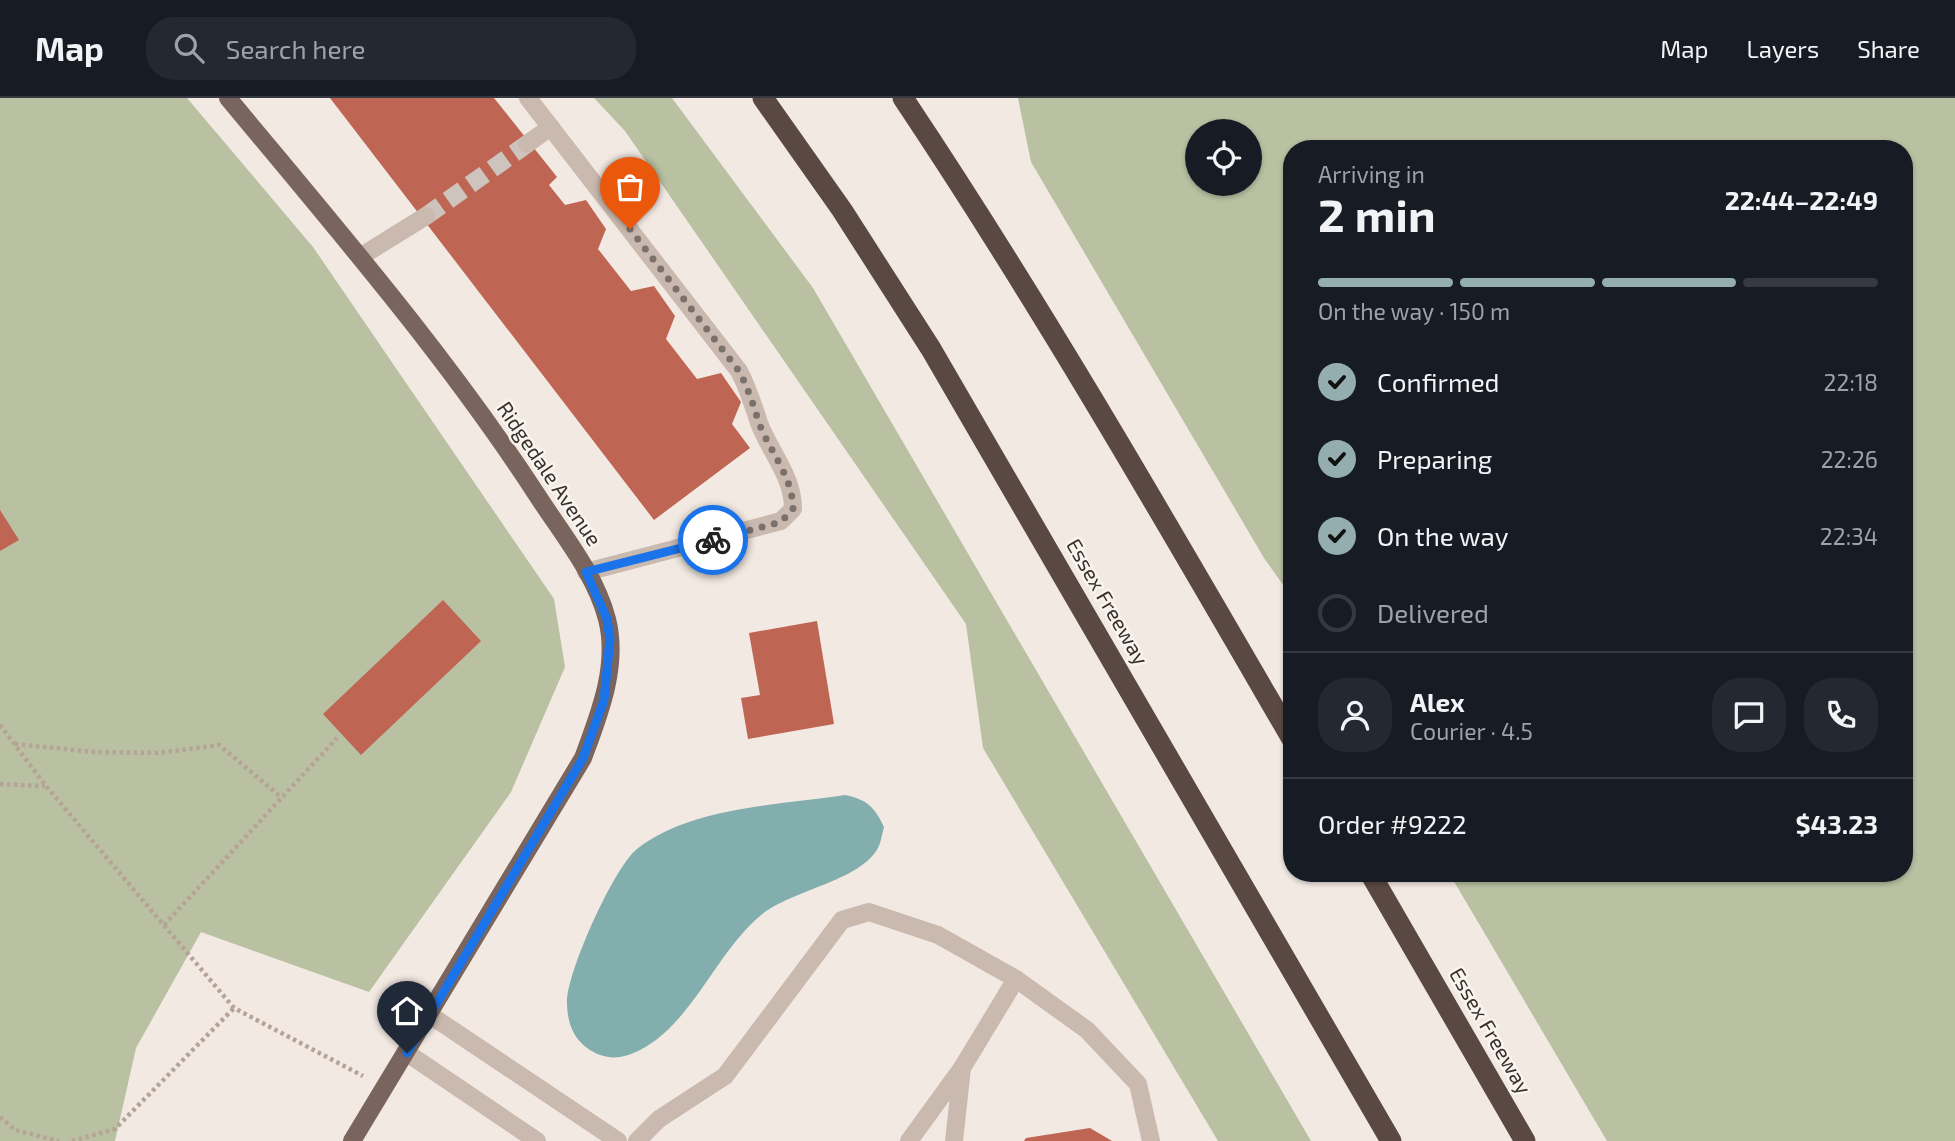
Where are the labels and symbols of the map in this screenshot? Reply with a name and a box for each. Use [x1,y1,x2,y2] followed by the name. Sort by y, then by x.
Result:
[600,157,660,229] pin
[493,396,608,550] street label: Ridgedale Avenue
[678,505,748,575] courier
[1062,534,1155,669] street label: Essex Freeway
[1445,963,1538,1098] street label: Essex Freeway
[377,981,437,1053] pin

